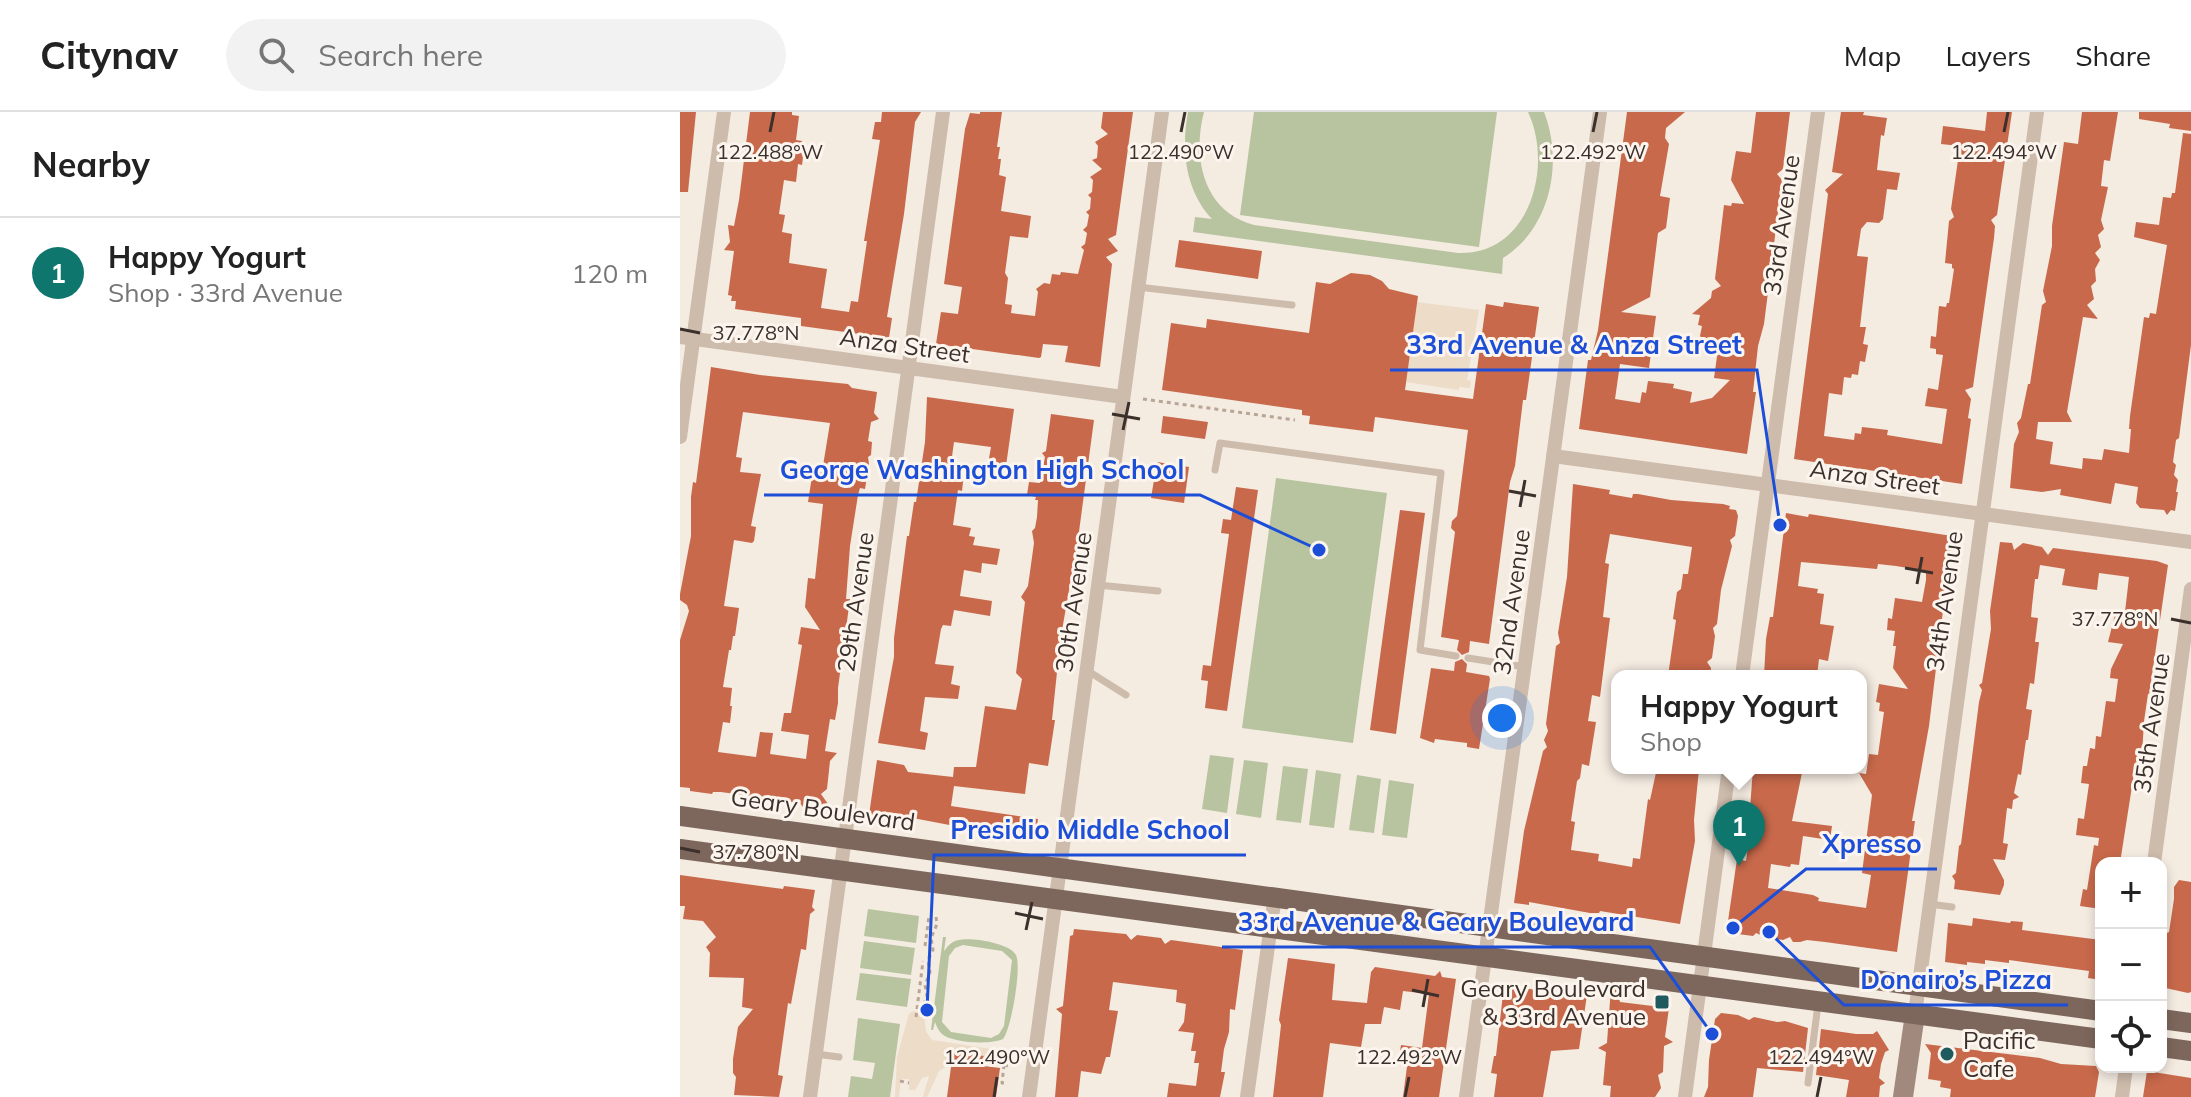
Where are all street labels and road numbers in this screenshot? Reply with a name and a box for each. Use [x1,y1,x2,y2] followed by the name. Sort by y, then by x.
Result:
[1756,153,1806,297] street label: 33rd Avenue
[838,321,972,369] street label: Anza Street
[1808,453,1942,501] street label: Anza Street
[1486,527,1536,677] street label: 32nd Avenue
[1919,529,1969,673] street label: 34th Avenue
[830,530,880,674] street label: 29th Avenue
[1048,530,1098,674] street label: 30th Avenue
[2126,651,2176,795] street label: 35th Avenue
[729,781,917,837] street label: Geary Boulevard

